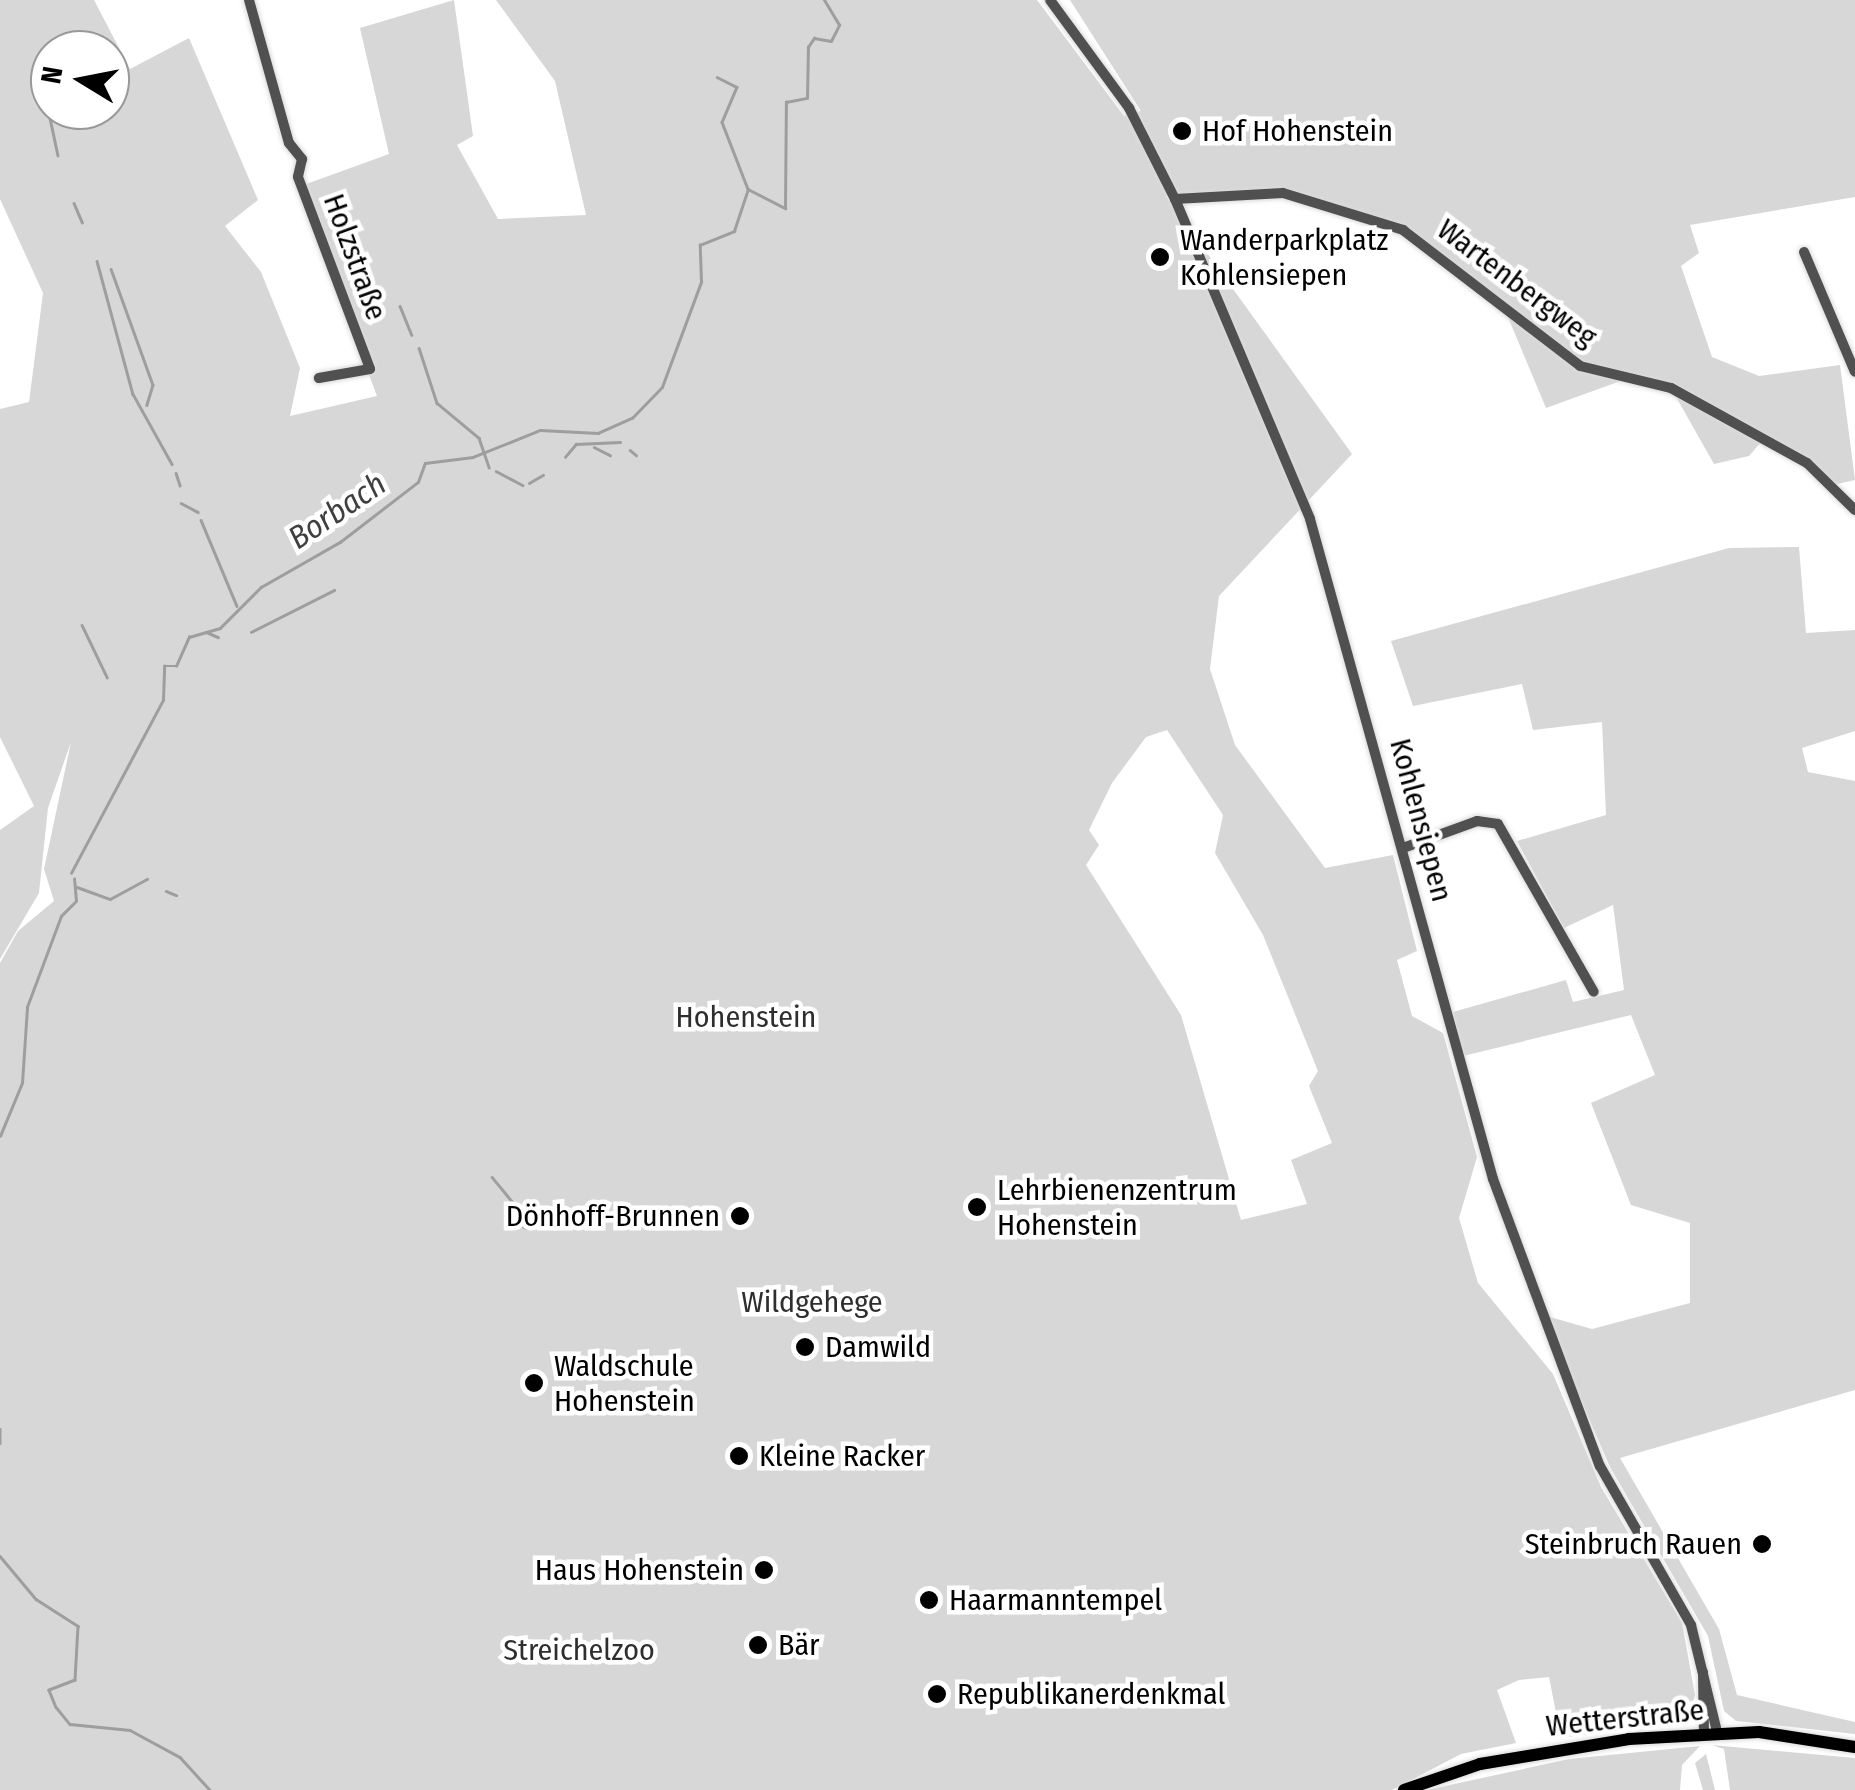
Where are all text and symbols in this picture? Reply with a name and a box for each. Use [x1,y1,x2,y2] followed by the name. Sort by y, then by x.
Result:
[30,30,130,130] north arrow
[34,64,70,86] text: N
[1202,113,1393,149] place label: Hof Hohenstein
[1171,120,1193,142] marker: Hof Hohenstein
[316,189,394,325] street label: Holzstraße
[1430,211,1604,355] street label: Wartenbergweg
[1180,222,1388,292] place label: Wanderparkplatz Kohlensiepen
[1149,246,1171,268] marker: Wanderparkplatz Kohlensiepen
[281,465,393,557] water label: Borbach
[1382,735,1460,905] street label: Kohlensiepen
[676,999,816,1035] park label: Hohenstein
[997,1172,1237,1242] place label: Lehrbienenzentrum Hohenstein
[966,1196,988,1218] marker: Lehrbienenzentrum Hohenstein
[506,1198,720,1234] place label: Dönhoff-Brunnen
[729,1205,751,1227] marker: Dönhoff-Brunnen
[741,1284,883,1320] park label: Wildgehege
[825,1329,931,1365] place label: Damwild
[794,1336,816,1358] marker: Damwild
[554,1348,695,1418] place label: Waldschule Hohenstein
[523,1372,545,1394] marker: Waldschule Hohenstein
[759,1438,925,1474] place label: Kleine Racker
[728,1445,750,1467] marker: Kleine Racker
[1525,1526,1742,1562] place label: Steinbruch Rauen
[1751,1533,1773,1555] marker: Steinbruch Rauen
[535,1552,744,1588] place label: Haus Hohenstein
[753,1559,775,1581] marker: Haus Hohenstein
[949,1582,1162,1618] place label: Haarmanntempel
[918,1589,940,1611] marker: Haarmanntempel
[778,1627,820,1663] place label: Bär
[503,1632,655,1668] park label: Streichelzoo
[747,1634,769,1656] marker: Bär
[957,1676,1225,1712] place label: Republikanerdenkmal
[926,1683,948,1705] marker: Republikanerdenkmal
[1544,1692,1706,1744] street label: Wetterstraße

